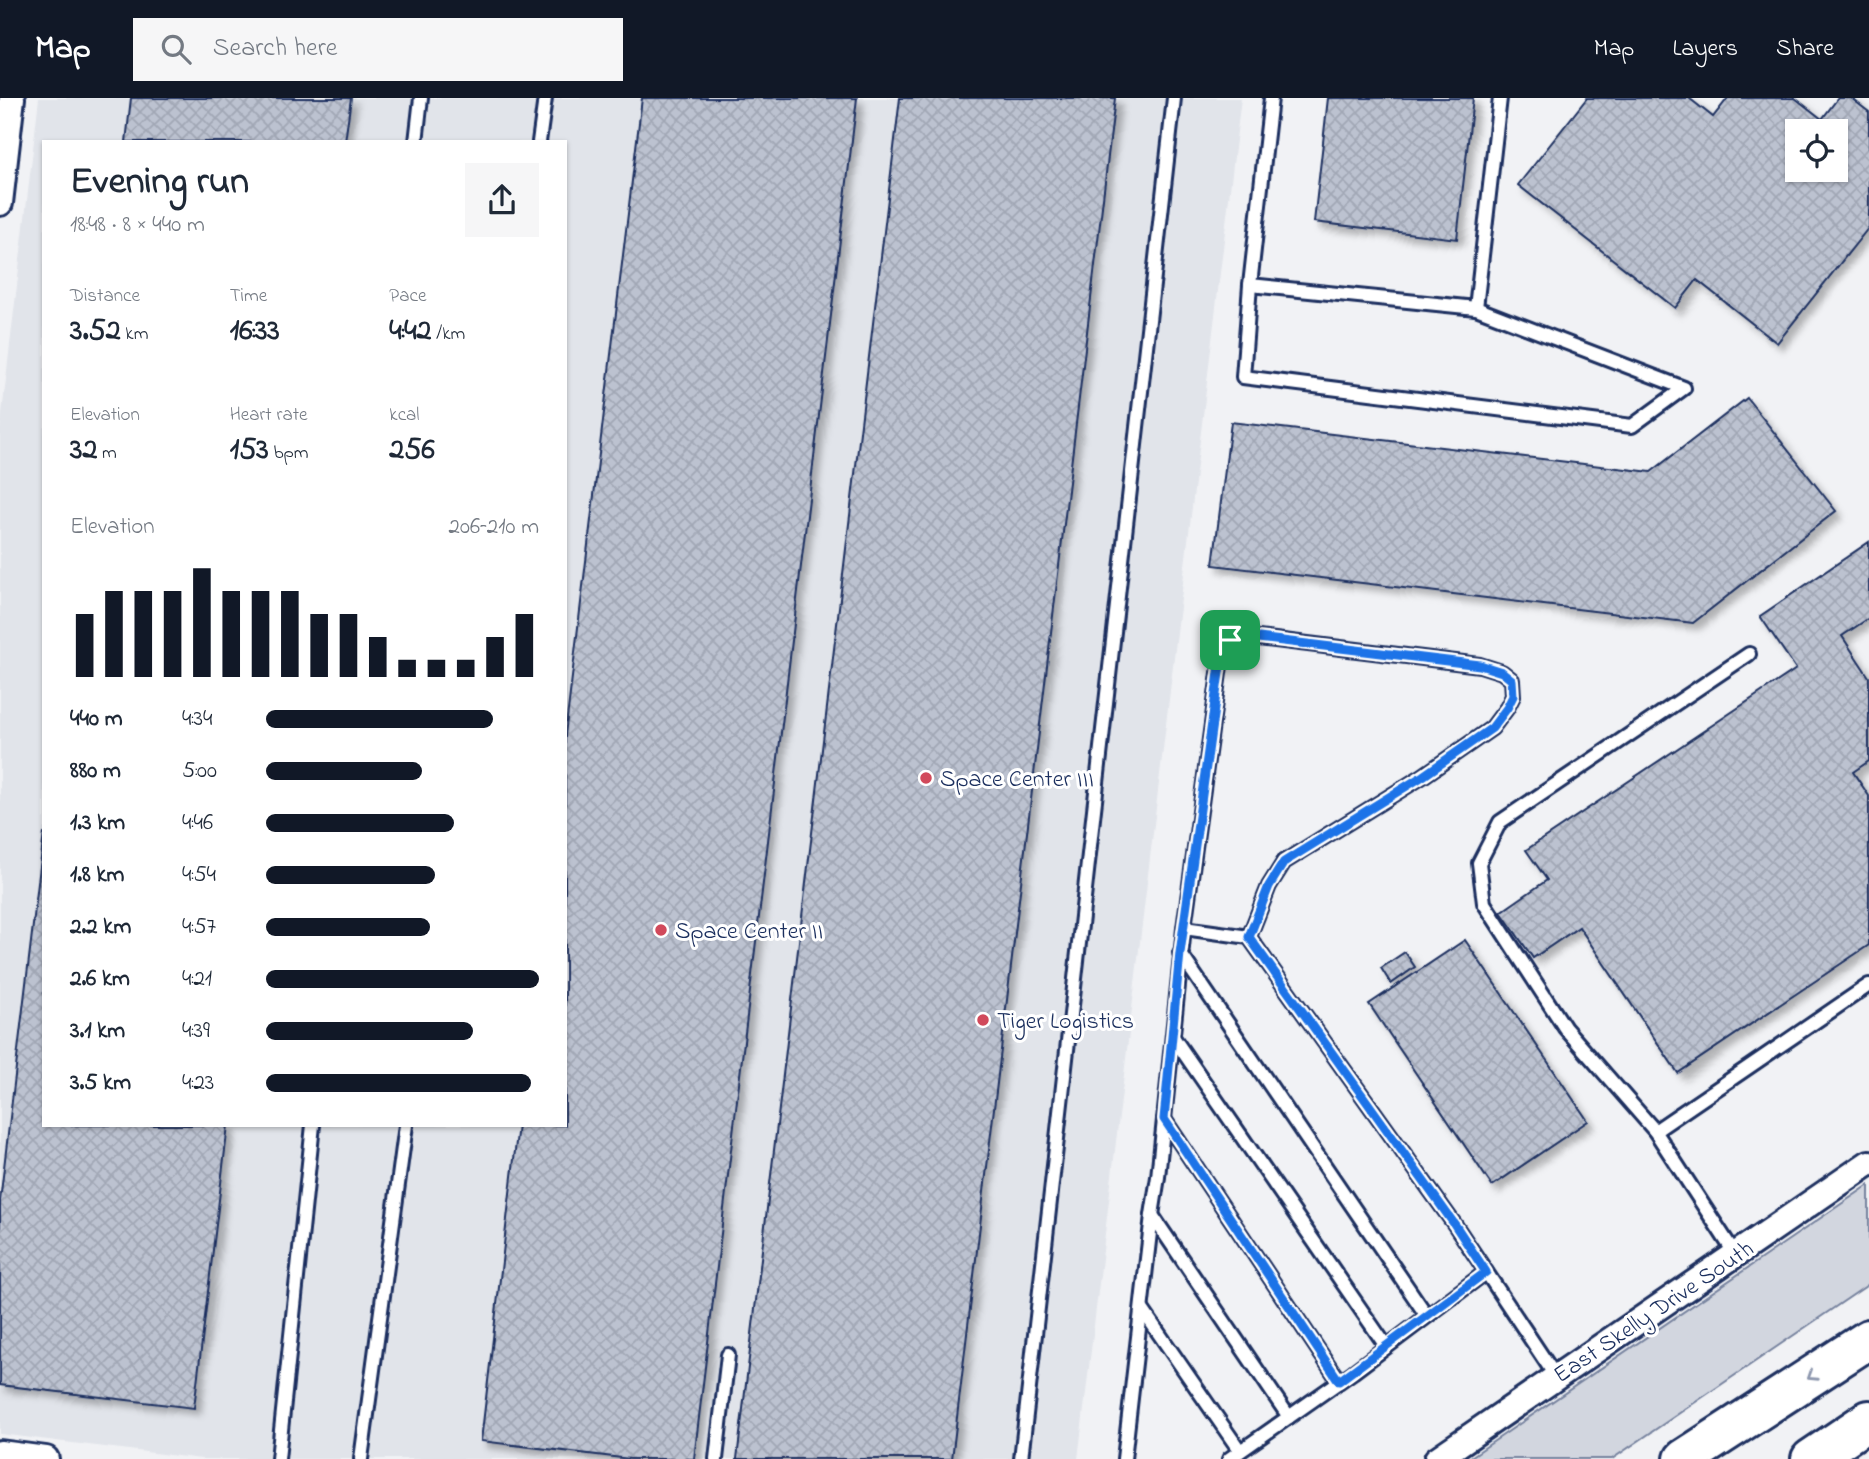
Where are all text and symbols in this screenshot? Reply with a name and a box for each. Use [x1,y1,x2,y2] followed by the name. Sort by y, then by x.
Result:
[133,18,623,81] search box
[35,25,91,73] text: Map
[157,30,195,68] icon: search
[213,30,337,68] text: Search here
[1594,32,1634,67] text: Map
[1672,32,1738,67] text: Layers
[1776,32,1834,67] text: Share
[1785,119,1848,182] map controls
[1785,119,1848,182] button: locate
[70,155,249,211] text: Evening run
[465,163,539,237] button: share
[70,209,205,242] text: 18:48 · 8 × 440 m
[70,283,140,310] text: Distance
[230,283,267,310] text: Time
[389,283,426,310] text: Pace
[70,310,121,354] text: 3.52
[230,310,280,354] text: 16:33
[389,310,432,354] text: 4:42
[121,321,148,348] text: km
[432,321,465,348] text: /km
[70,402,140,429] text: Elevation
[230,402,308,429] text: Heart rate
[389,402,420,429] text: kcal
[70,429,97,473] text: 32
[230,429,269,473] text: 153
[389,429,435,473] text: 256
[97,440,117,467] text: m
[269,440,309,467] text: bpm
[70,511,155,544] text: Elevation
[449,511,539,544] text: 206–210 m
[1200,610,1260,670] pin
[1211,621,1249,659] icon: arrive
[70,703,123,736] text: 440 m
[182,703,212,736] text: 4:34
[70,755,121,788] text: 880 m
[182,755,217,788] text: 5:00
[940,763,1094,798] place label: Space Center III
[918,770,934,786] marker: Space Center III
[70,807,125,840] text: 1.3 km
[182,807,213,840] text: 4:46
[70,859,124,892] text: 1.8 km
[182,859,216,892] text: 4:54
[70,911,131,944] text: 2.2 km
[182,911,216,944] text: 4:57
[675,915,823,950] place label: Space Center II
[653,922,669,938] marker: Space Center II
[70,963,130,996] text: 2.6 km
[182,963,212,996] text: 4:21
[997,1005,1134,1040] place label: Tiger Logistics
[975,1012,991,1028] marker: Tiger Logistics
[70,1015,125,1048] text: 3.1 km
[182,1015,210,1048] text: 4:39
[70,1067,131,1100] text: 3.5 km
[182,1067,214,1100] text: 4:23
[1547,1233,1762,1394] street label: East Skelly Drive South
[1806,1368,1819,1381] one-way arrow

